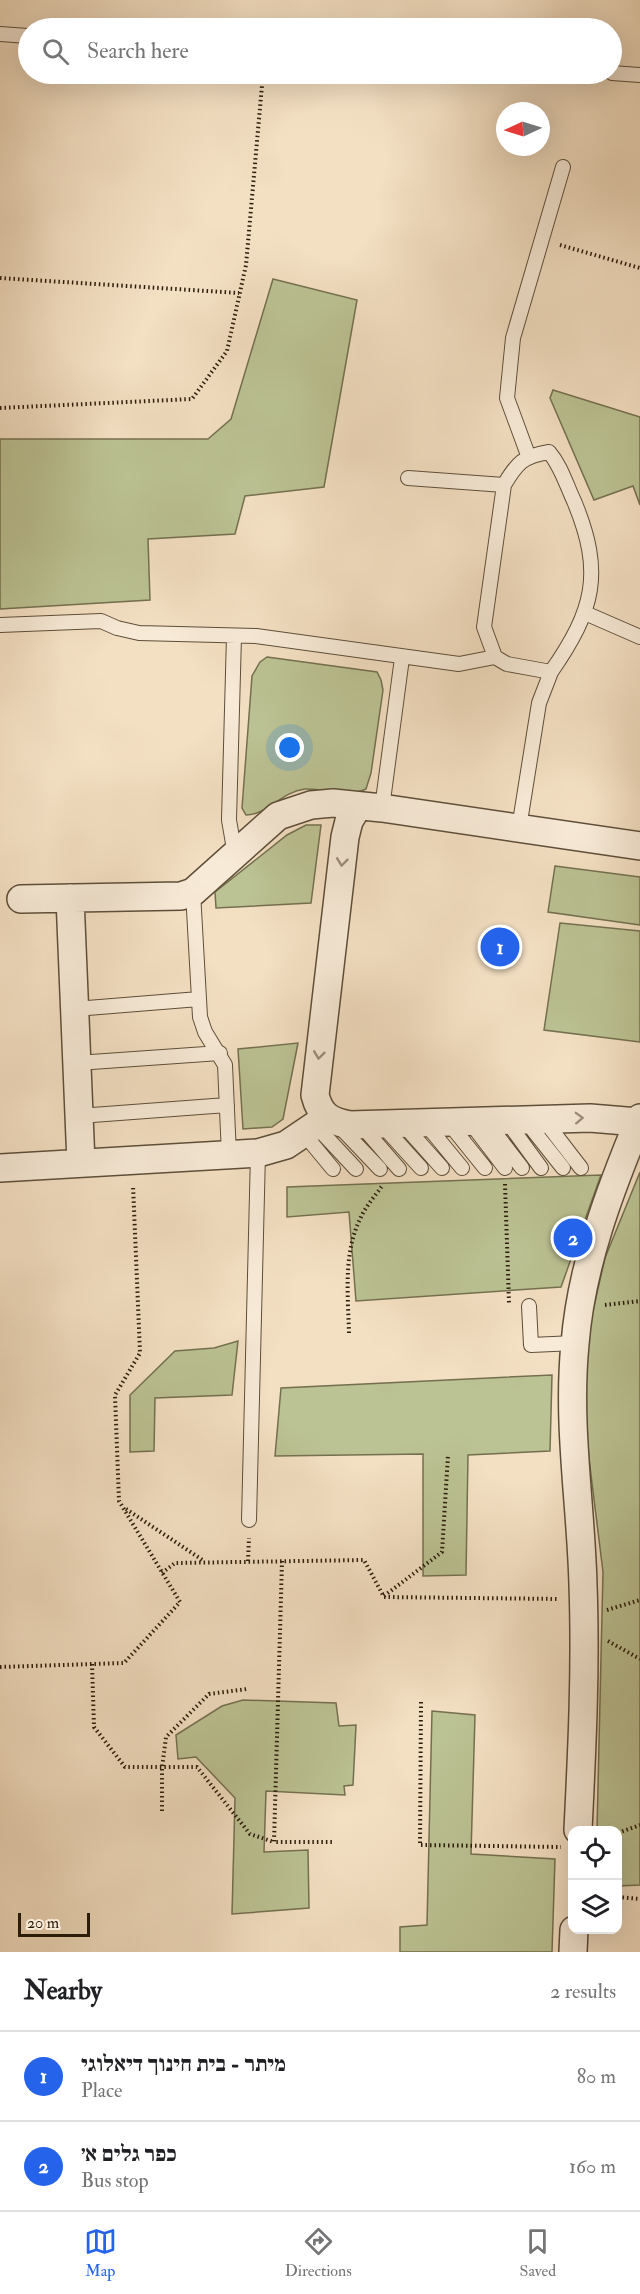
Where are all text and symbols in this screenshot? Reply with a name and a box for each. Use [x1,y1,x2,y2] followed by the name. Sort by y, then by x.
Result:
[18,18,622,84] search box
[39,35,72,68] icon: search
[87,37,189,65] text: Search here
[496,102,550,156] north arrow
[275,733,304,762] your location
[336,857,349,866] one-way arrow
[480,924,520,970] pin: 1
[313,1051,326,1060] one-way arrow
[575,1112,584,1124] one-way arrow
[554,1216,592,1260] pin: 2
[568,1826,622,1934] map controls
[568,1826,622,1880] button: locate
[568,1880,622,1934] button: layers
[18,1910,90,1938] scale bar
[27,1913,59,1933] text: 20 m
[24,1975,102,2007] text: Nearby
[550,1979,616,2004] text: 2 results
[81,2050,286,2078] text: מיתר - בית חינוך דיאלוגי
[40,2064,47,2089] text: 1
[577,2064,616,2089] text: 80 m
[81,2078,122,2103] text: Place
[81,2140,177,2168] text: כפר גלים א׳
[38,2154,49,2179] text: 2
[569,2154,616,2179] text: 160 m
[81,2168,149,2193] text: Bus stop
[84,2225,117,2281] tab: Map
[285,2225,352,2281] tab: Directions
[520,2225,556,2281] tab: Saved

